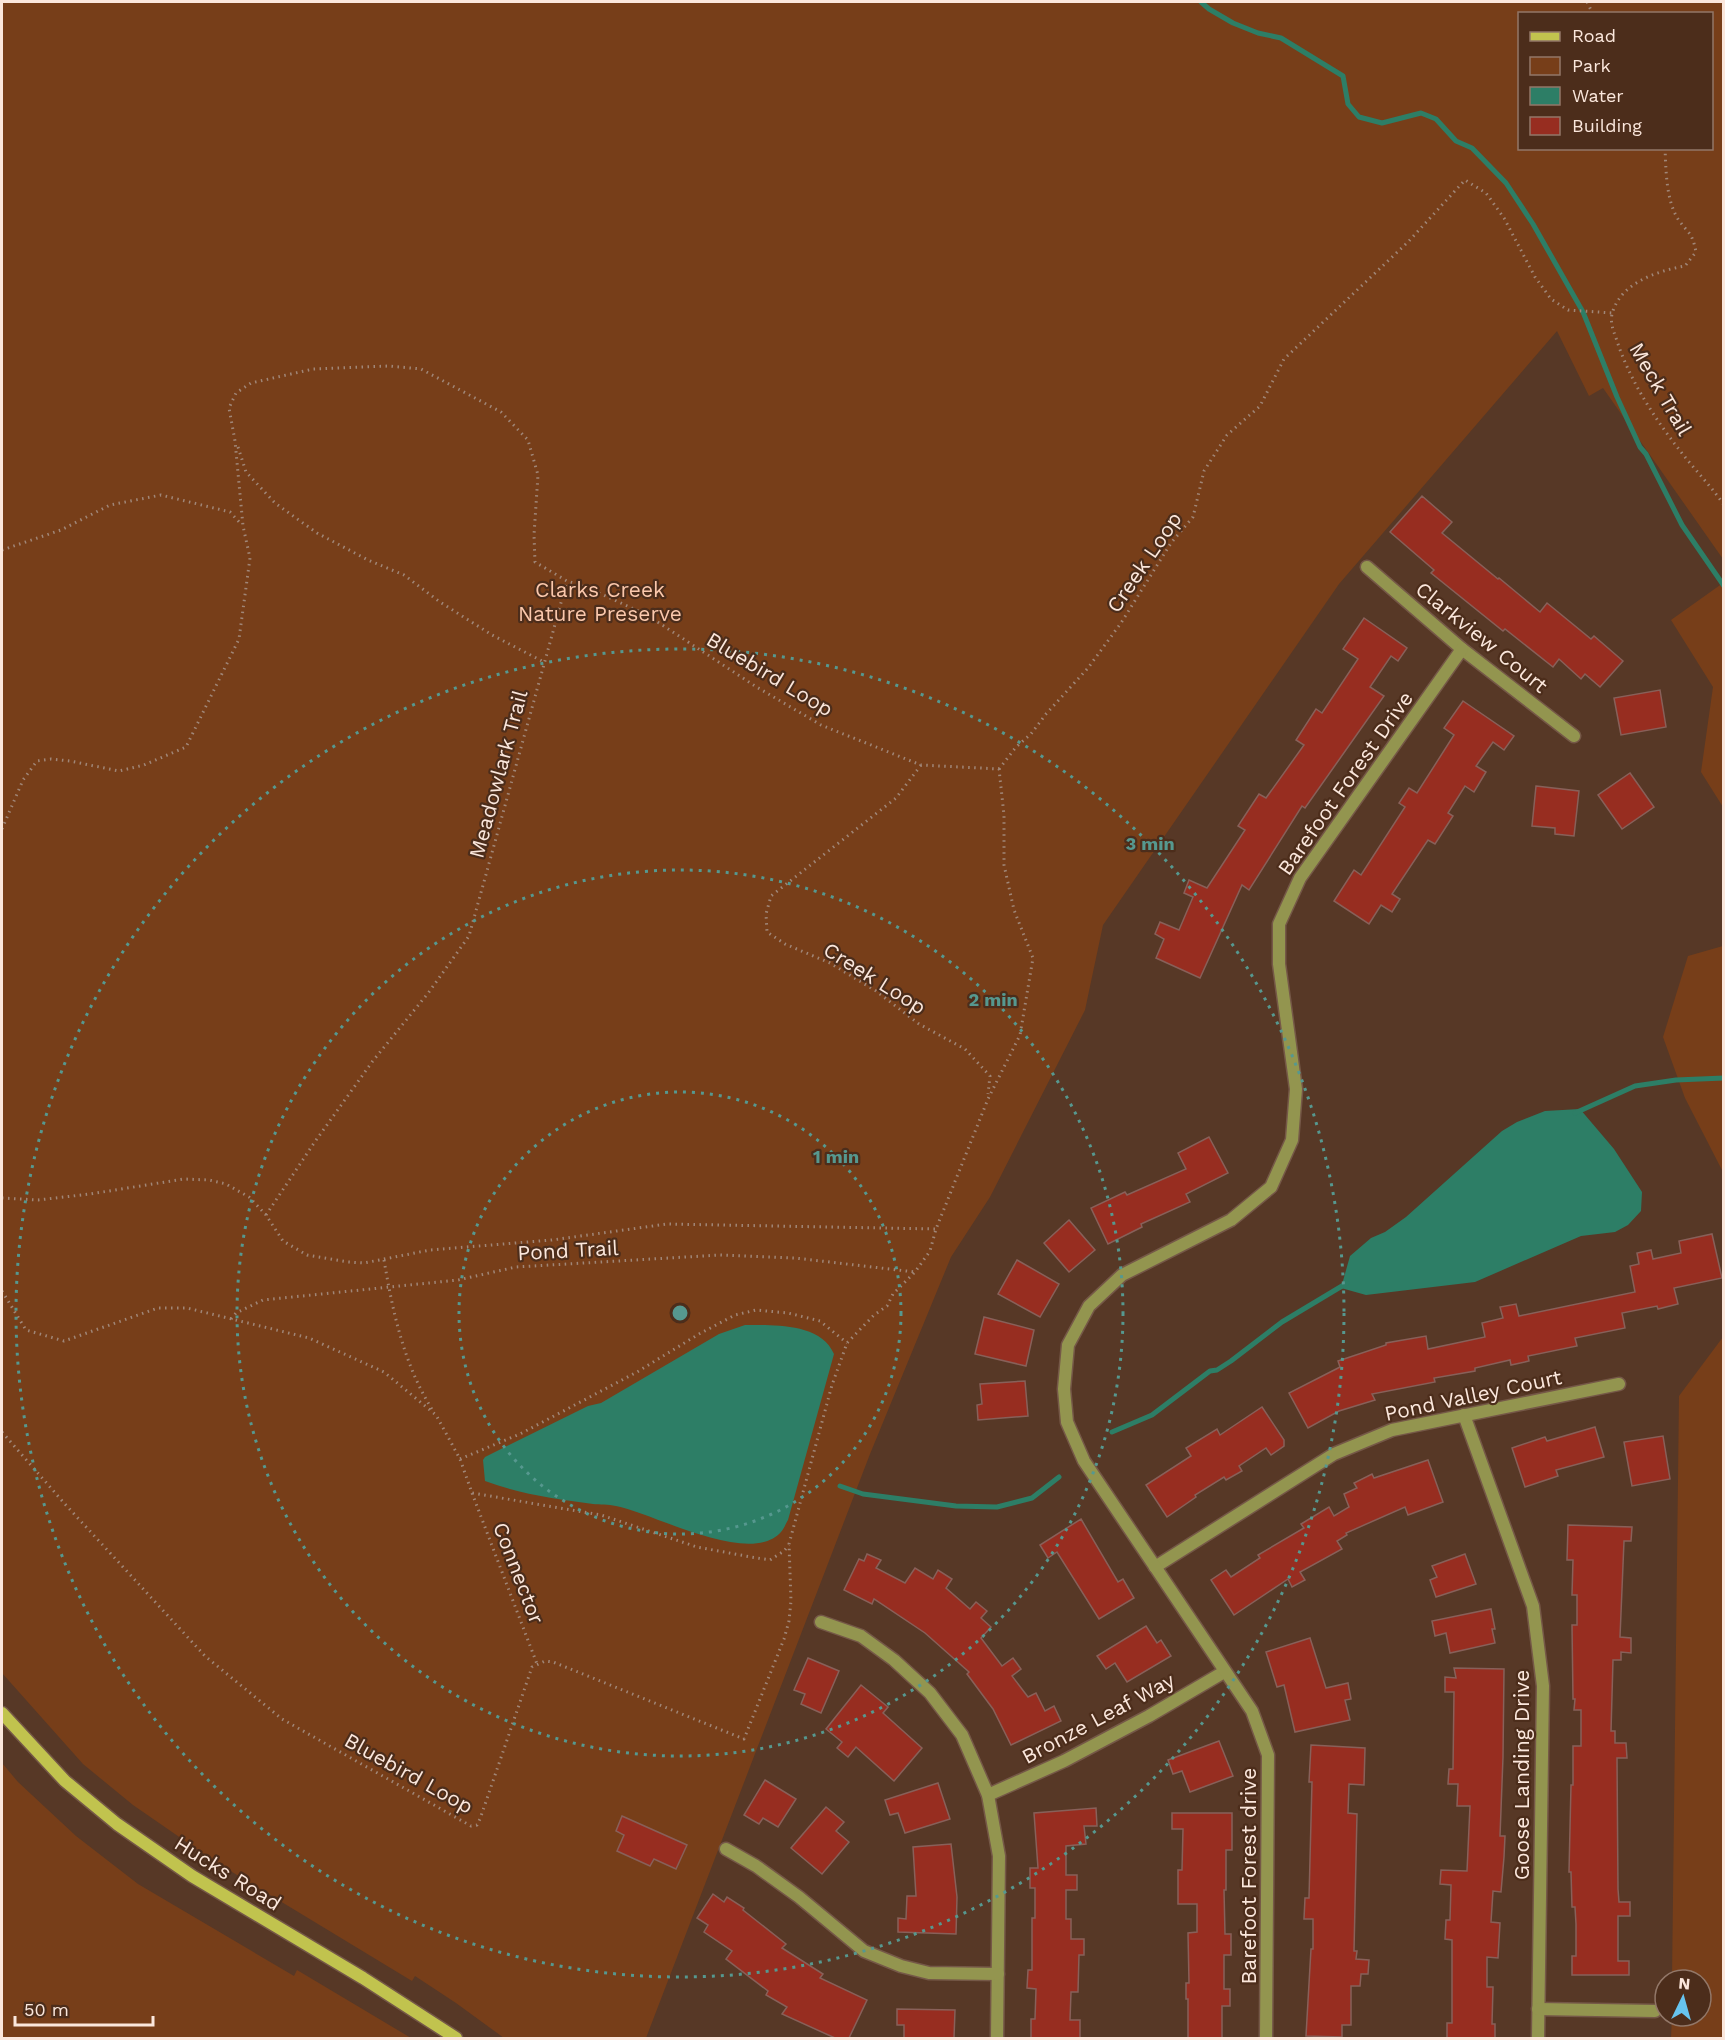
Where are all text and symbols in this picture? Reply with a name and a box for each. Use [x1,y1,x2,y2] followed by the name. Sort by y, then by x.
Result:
[1518,12,1713,150] legend
[1572,25,1616,46] text: Road
[1572,55,1611,76] text: Park
[1572,85,1624,106] text: Water
[1572,115,1642,136] text: Building
[1624,338,1698,440] street label: Meck Trail
[1101,507,1187,617] street label: Creek Loop
[1411,576,1553,698] street label: Clarkview Court
[518,577,682,626] park label: Clarks Creek Nature Preserve
[702,626,838,722] street label: Bluebird Loop
[1272,686,1418,880] street label: Barefoot Forest Drive
[464,687,533,861] street label: Meadowlark Trail
[1125,833,1175,854] text: 3 min
[819,937,931,1019] street label: Creek Loop
[968,989,1018,1010] text: 2 min
[813,1146,859,1167] text: 1 min
[517,1235,620,1265] street label: Pond Trail
[670,1303,690,1323] centre of rings
[1382,1364,1564,1426] street label: Pond Valley Court
[488,1519,550,1628] street label: Connector
[1017,1667,1179,1769] street label: Bronze Leaf Way
[1509,1670,1534,1880] street label: Goose Landing Drive
[340,1727,478,1819] street label: Bluebird Loop
[1236,1768,1261,1984] street label: Barefoot Forest drive
[170,1830,286,1916] street label: Hucks Road
[1653,1968,1713,2028] north arrow
[1678,1974,1691,1994] text: N
[15,1989,153,2027] scale bar
[24,1999,69,2020] text: 50 m

